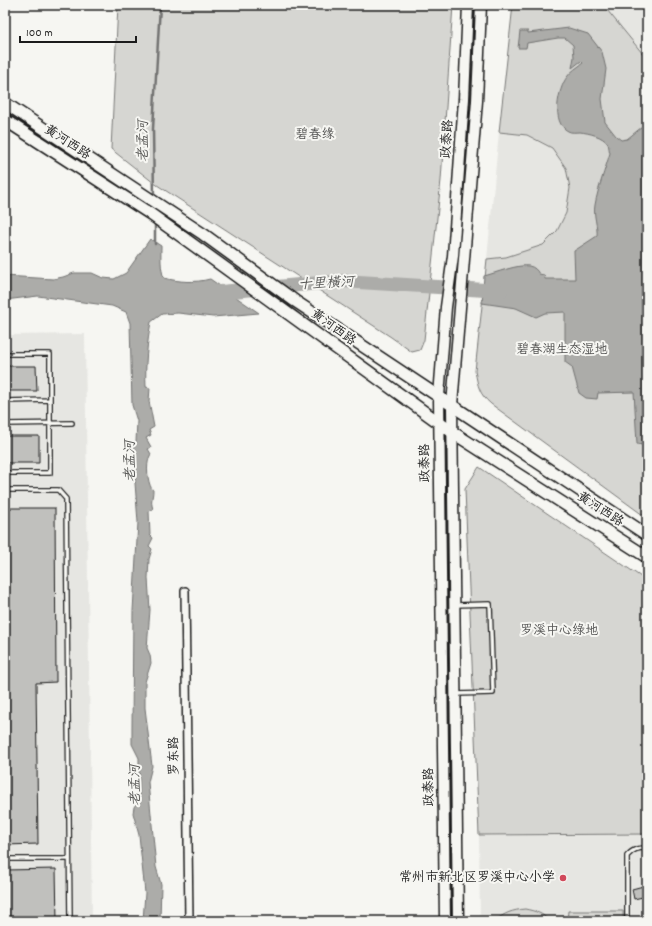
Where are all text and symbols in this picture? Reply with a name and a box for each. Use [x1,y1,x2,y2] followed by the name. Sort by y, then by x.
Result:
[20,18,136,44] scale bar
[26,25,53,42] text: 100 m
[134,118,154,162] water label: 老孟河
[437,119,459,159] street label: 政泰路
[40,121,94,165] street label: 黄河西路
[295,126,335,145] park label: 碧春缘
[298,272,356,295] water label: 十里横河
[306,305,360,351] street label: 黄河西路
[516,341,608,360] park label: 碧春湖生态湿地
[121,438,141,482] water label: 老孟河
[416,443,436,483] street label: 政泰路
[573,488,627,532] street label: 黄河西路
[520,622,598,641] park label: 罗溪中心绿地
[165,736,185,776] street label: 罗东路
[126,762,146,806] water label: 老孟河
[420,767,440,807] street label: 政泰路
[399,869,555,888] place label: 常州市新北区罗溪中心小学
[558,873,568,883] marker: 常州市新北区罗溪中心小学

